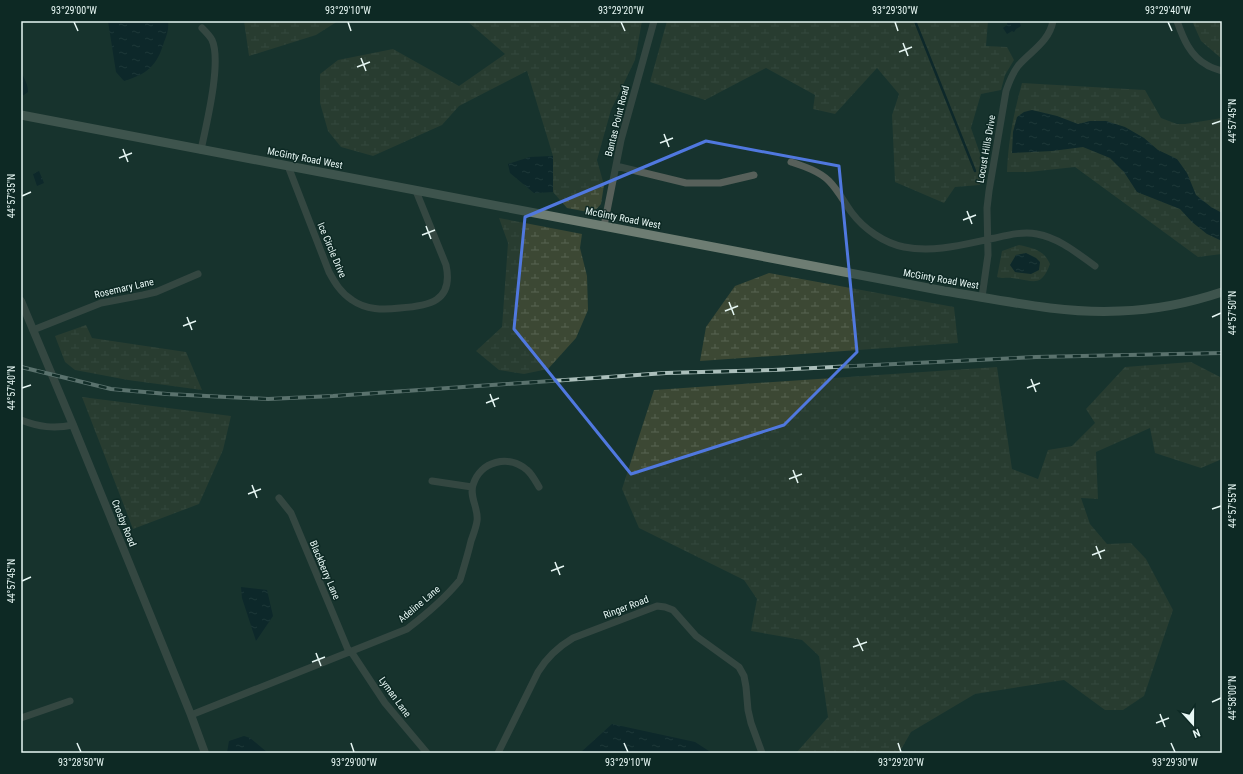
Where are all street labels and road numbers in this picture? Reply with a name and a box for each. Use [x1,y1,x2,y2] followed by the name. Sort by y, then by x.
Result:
[603,84,631,158] street label: Bantas Point Road
[975,114,997,184] street label: Locust Hills Drive
[266,145,344,171] street label: McGinty Road West
[584,205,662,231] street label: McGinty Road West
[315,221,349,280] street label: Ice Circle Drive
[902,267,980,291] street label: McGinty Road West
[93,276,155,300] street label: Rosemary Lane
[110,498,138,548] street label: Crosby Road
[308,539,342,601] street label: Blackberry Lane
[396,583,442,625] street label: Adeline Lane
[602,593,650,621] street label: Ringer Road
[377,675,413,719] street label: Lyman Lane

